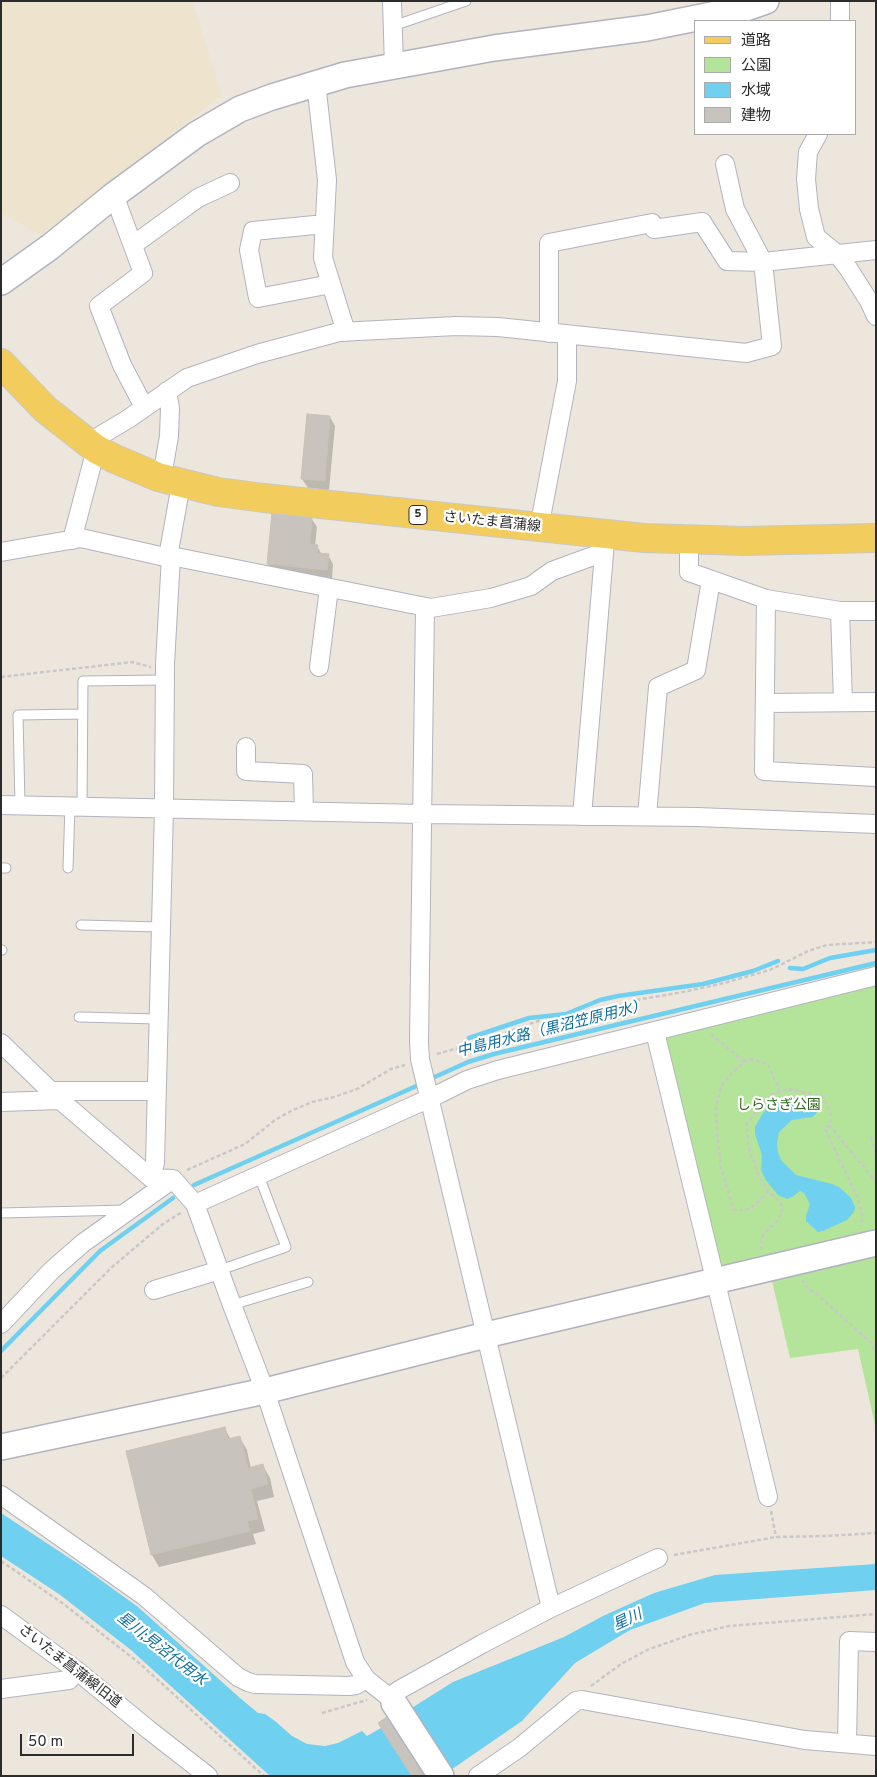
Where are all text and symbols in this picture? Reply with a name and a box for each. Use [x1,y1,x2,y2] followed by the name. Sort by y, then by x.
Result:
[694,20,857,135] legend
[741,32,771,51] text: 道路
[741,57,771,76] text: 公園
[741,82,771,101] text: 水域
[741,107,771,126] text: 建物
[409,506,427,524] road number: 5
[442,510,542,536] street label: さいたま菖蒲線
[455,998,649,1062] water label: 中島用水路（黒沼笠原用水）
[737,1098,821,1114] park label: しらさぎ公園
[611,1607,645,1635] water label: 星川
[113,1610,209,1690] water label: 星川;見沼代用水
[14,1622,124,1712] street label: さいたま菖蒲線旧道
[22,1724,136,1756] scale bar
[28,1733,63,1752] text: 50 m

